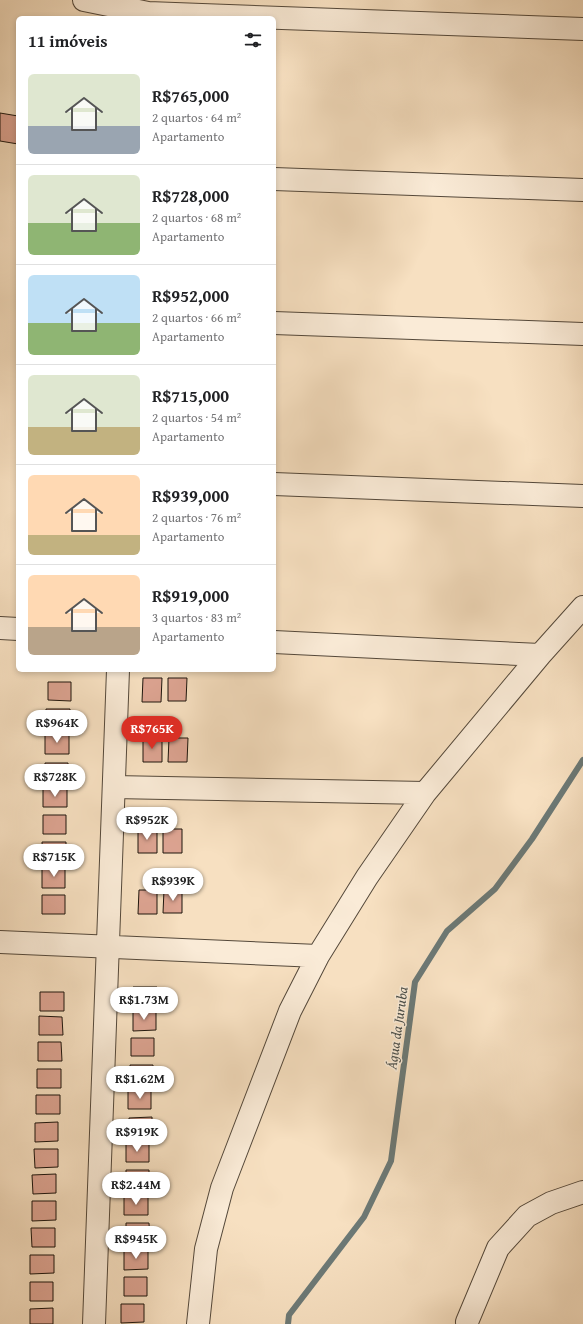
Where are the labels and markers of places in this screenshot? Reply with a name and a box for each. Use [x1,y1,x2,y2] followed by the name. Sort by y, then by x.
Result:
[24,710,90,744] pin: R$964K
[119,716,185,750] pin: R$765K
[22,764,88,798] pin: R$728K
[114,807,180,841] pin: R$952K
[21,844,87,878] pin: R$715K
[140,868,206,902] pin: R$939K
[107,987,181,1021] pin: R$1.73M
[103,1066,177,1100] pin: R$1.62M
[104,1119,170,1153] pin: R$919K
[99,1172,173,1206] pin: R$2.44M
[103,1226,169,1260] pin: R$945K

